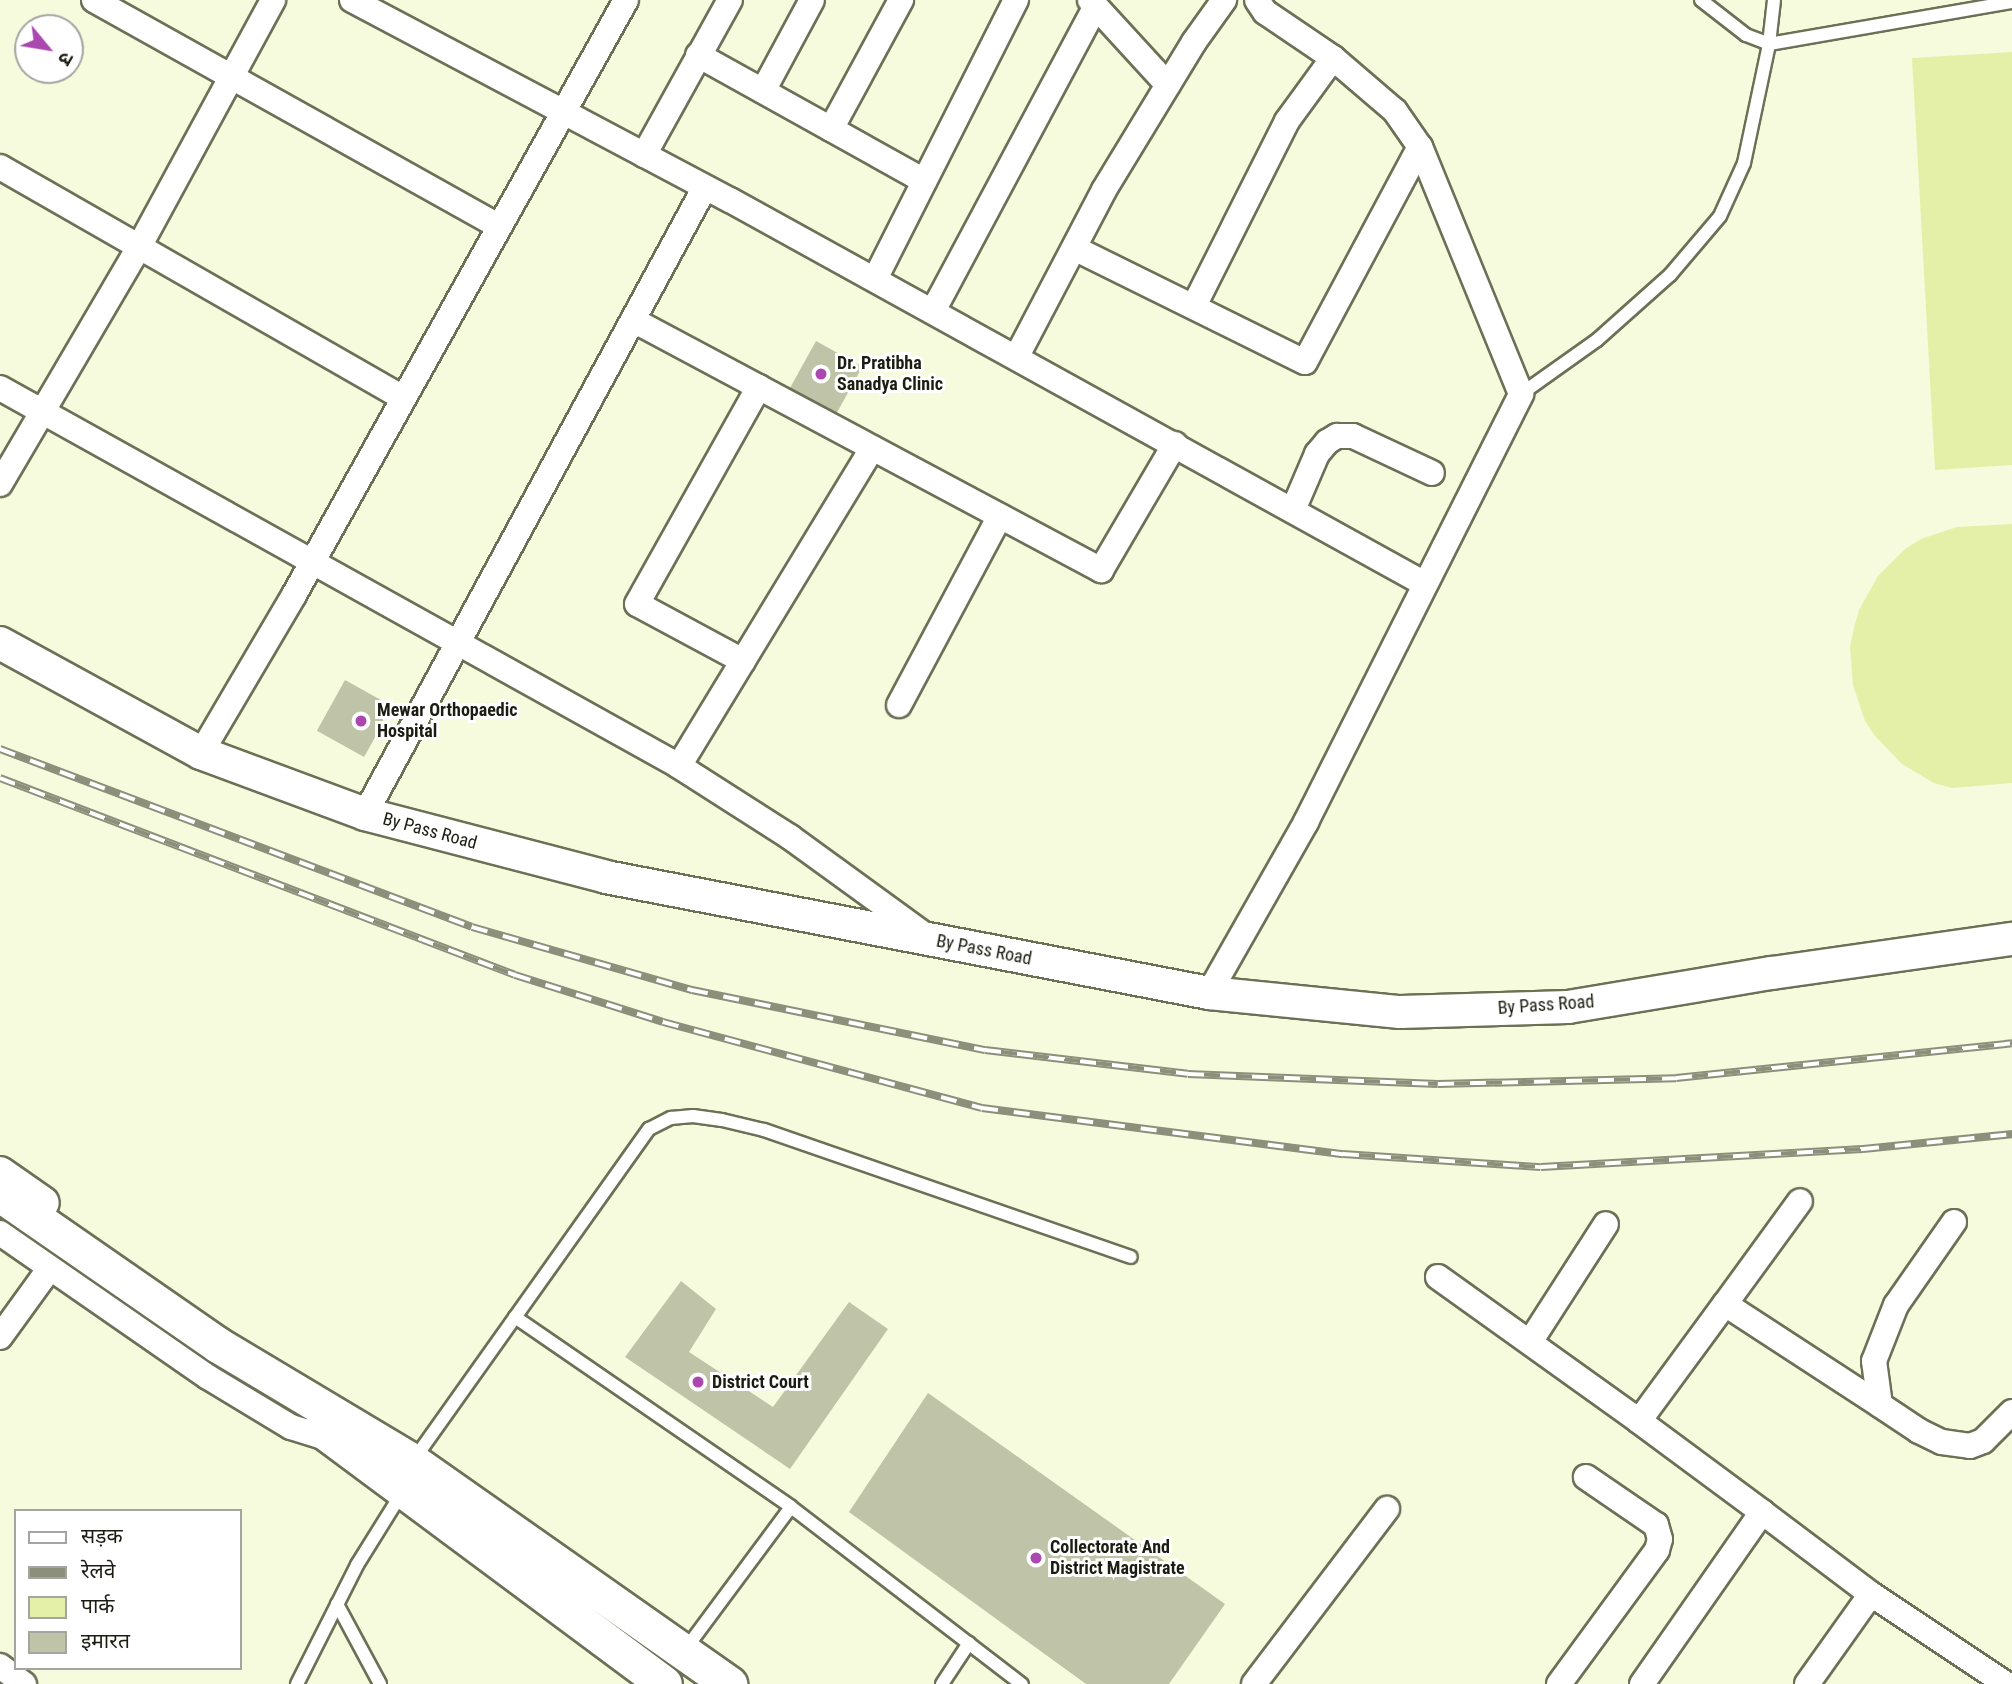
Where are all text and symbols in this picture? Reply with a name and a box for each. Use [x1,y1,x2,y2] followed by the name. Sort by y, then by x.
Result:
[14,14,84,84] north arrow
[53,48,79,69] text: उ
[837,353,943,396] place label: Dr. Pratibha Sanadya Clinic
[811,364,831,384] marker: Dr. Pratibha Sanadya Clinic
[377,700,518,742] place label: Mewar Orthopaedic Hospital
[351,711,371,731] marker: Mewar Orthopaedic Hospital
[381,808,479,854] street label: By Pass Road
[935,930,1033,970] street label: By Pass Road
[1497,991,1595,1019] street label: By Pass Road
[712,1371,809,1393] place label: District Court
[690,1374,706,1390] marker: District Court
[14,1509,242,1670] legend
[81,1524,123,1548] text: सड़क
[1050,1537,1185,1580] place label: Collectorate And District Magistrate
[1028,1550,1044,1566] marker: Collectorate And District Magistrate
[81,1559,116,1583] text: रेलवे
[81,1594,115,1618] text: पार्क
[81,1629,130,1653] text: इमारत

